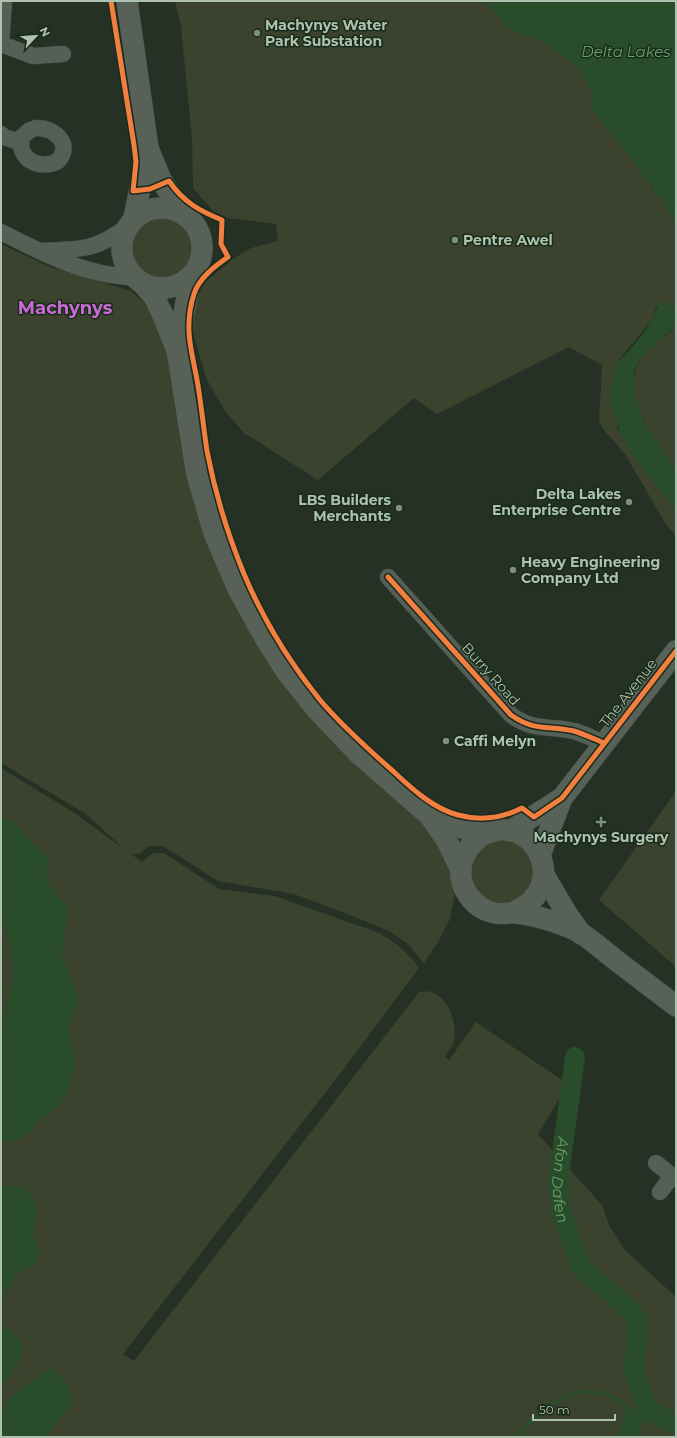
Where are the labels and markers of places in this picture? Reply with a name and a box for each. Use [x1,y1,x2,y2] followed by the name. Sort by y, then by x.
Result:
[265,16,387,50] place label: Machynys Water Park Substation
[252,28,262,38] marker: Machynys Water Park Substation
[463,231,553,249] place label: Pentre Awel
[450,235,460,245] marker: Pentre Awel
[492,485,622,519] place label: Delta Lakes Enterprise Centre
[298,491,392,525] place label: LBS Builders Merchants
[624,497,634,507] marker: Delta Lakes Enterprise Centre
[394,503,404,513] marker: LBS Builders Merchants
[521,553,660,587] place label: Heavy Engineering Company Ltd
[508,565,518,575] marker: Heavy Engineering Company Ltd
[454,732,536,750] place label: Caffi Melyn
[441,736,451,746] marker: Caffi Melyn
[596,817,606,827] marker: Machynys Surgery
[534,828,669,846] place label: Machynys Surgery

